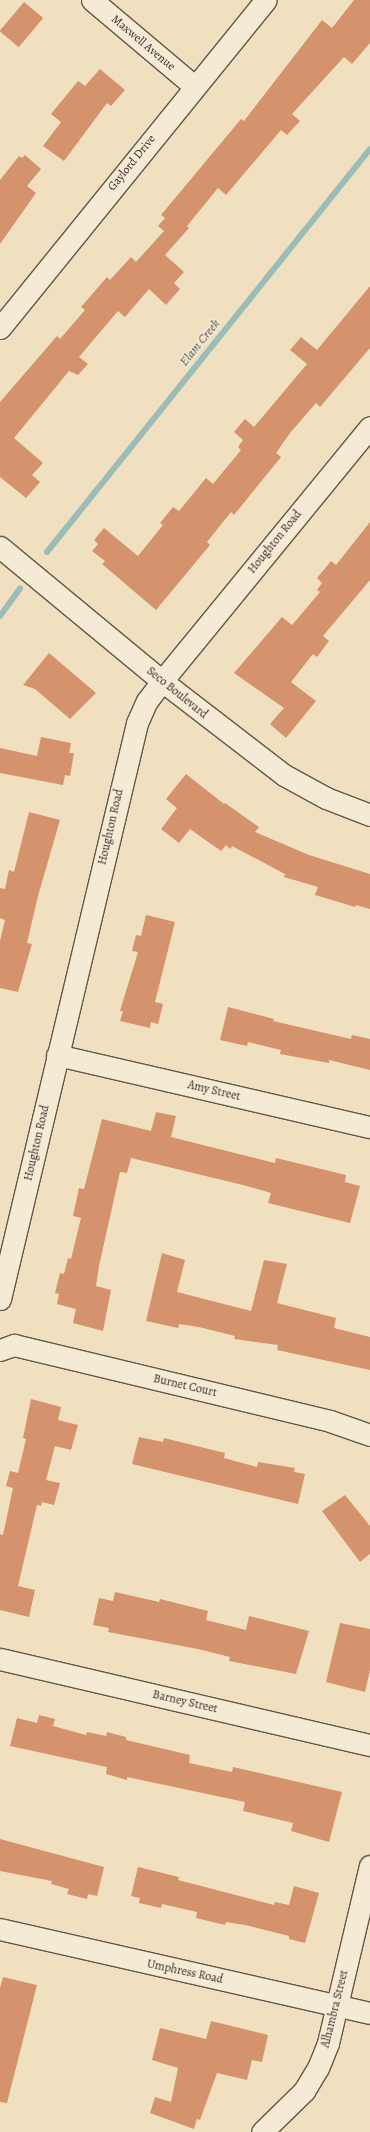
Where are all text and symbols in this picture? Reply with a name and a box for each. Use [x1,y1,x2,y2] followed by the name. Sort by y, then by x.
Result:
[108,12,178,74] street label: Maxwell Avenue
[105,132,159,194] street label: Gaylord Drive
[177,317,223,369] water label: Elam Creek
[245,507,305,577] street label: Houghton Road
[144,664,210,722] street label: Seco Boulevard
[95,788,127,866] street label: Houghton Road
[186,1078,242,1104] street label: Amy Street
[21,1104,53,1182] street label: Houghton Road
[152,1372,218,1400] street label: Burnet Court
[151,1688,219,1716] street label: Barney Street
[146,1957,224,1987] street label: Umphress Road
[318,1969,352,2049] street label: Alhambra Street

